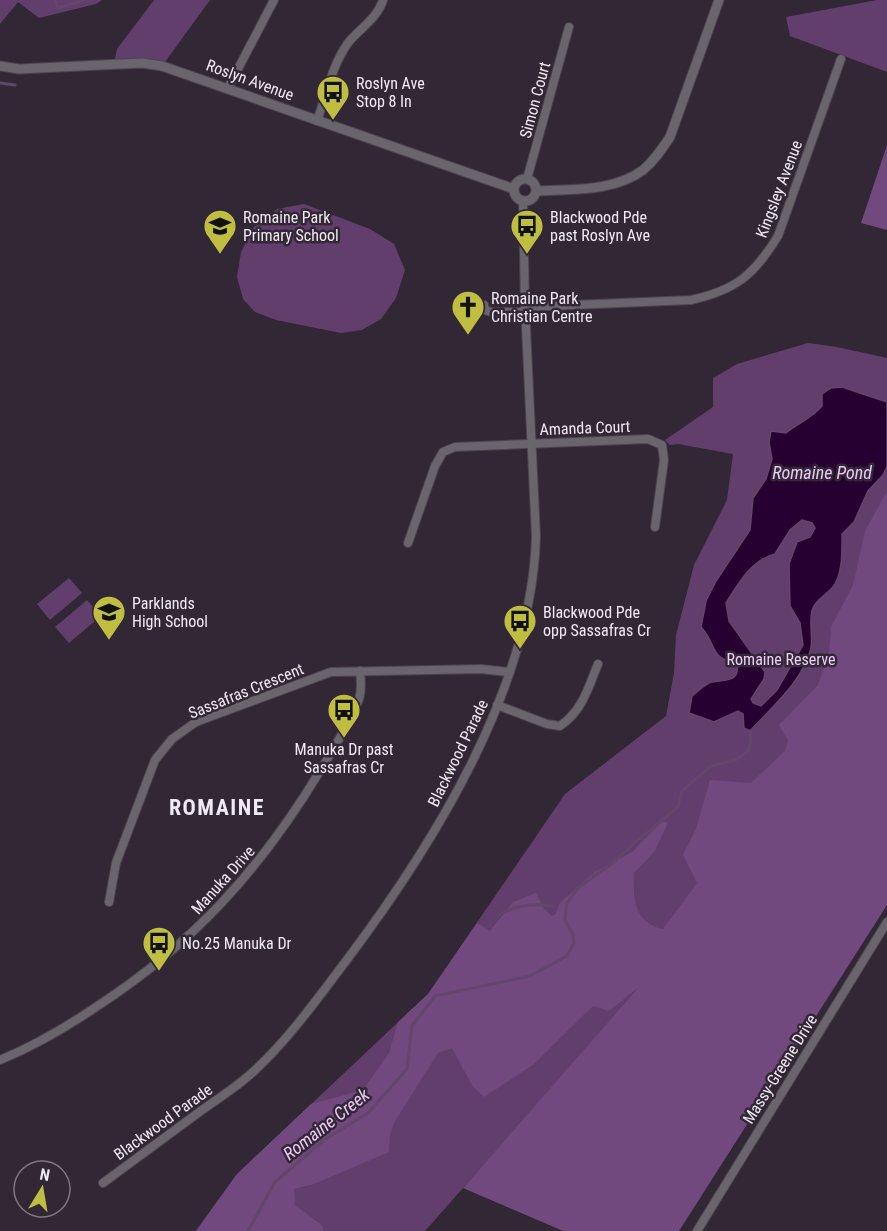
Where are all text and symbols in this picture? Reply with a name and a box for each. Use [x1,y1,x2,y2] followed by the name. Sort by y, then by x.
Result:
[204,55,296,105] street label: Roslyn Avenue
[516,59,554,140] street label: Simon Court
[315,74,351,121] bus stop icon: Roslyn Ave Stop 8 In
[356,74,425,111] place label: Roslyn Ave Stop 8 In
[752,138,806,240] street label: Kingsley Avenue
[202,208,238,255] school or university icon: Romaine Park Primary School
[243,208,339,245] place label: Romaine Park Primary School
[509,208,545,255] bus stop icon: Blackwood Pde past Roslyn Ave
[550,208,650,245] place label: Blackwood Pde past Roslyn Ave
[450,289,486,336] church icon: Romaine Park Christian Centre
[491,289,592,326] place label: Romaine Park Christian Centre
[539,417,631,439] street label: Amanda Court
[772,462,872,483] water label: Romaine Pond
[91,594,127,641] school or university icon: Parklands High School
[132,594,208,631] place label: Parklands High School
[502,603,538,650] bus stop icon: Blackwood Pde opp Sassafras Cr
[543,603,651,640] place label: Blackwood Pde opp Sassafras Cr
[727,650,835,669] park label: Romaine Reserve
[186,659,307,723] street label: Sassafras Crescent
[326,692,362,739] bus stop icon: Manuka Dr past Sassafras Cr
[424,696,492,810] street label: Blackwood Parade
[294,740,394,777] place label: Manuka Dr past Sassafras Cr
[169,795,265,820] district label: ROMAINE
[187,842,259,918] street label: Manuka Drive
[141,925,177,972] bus stop icon: No.25 Manuka Dr
[182,934,292,953] place label: No.25 Manuka Dr
[739,1011,821,1127] street label: Massy-Greene Drive
[110,1080,216,1164] street label: Blackwood Parade
[279,1083,374,1164] water label: Romaine Creek
[12,1159,72,1219] north arrow
[38,1165,51,1185] text: N

